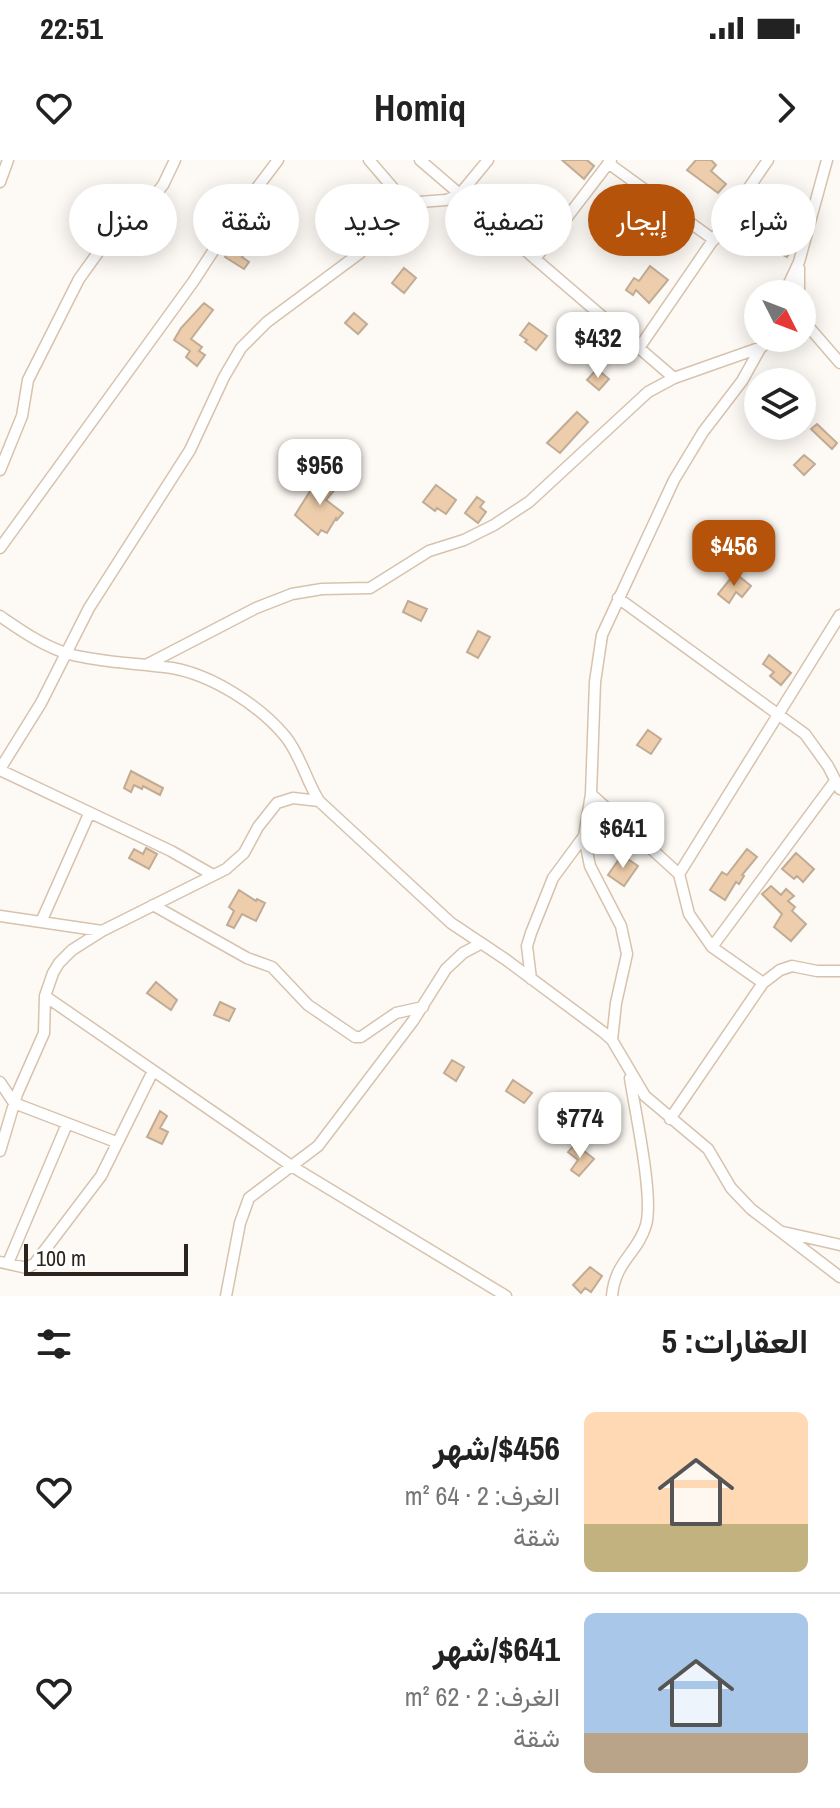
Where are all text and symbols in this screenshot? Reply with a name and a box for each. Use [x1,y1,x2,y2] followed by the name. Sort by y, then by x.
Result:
[40,8,103,48] text: 22:51
[374,84,466,132] text: Homiq
[32,86,76,130] icon: heart
[764,86,808,130] icon: forward
[69,184,177,256] chip: منزل
[193,184,299,256] chip: شقة
[315,184,429,256] chip: جديد
[445,184,572,256] chip: تصفية
[588,184,695,256] chip: إيجار
[711,184,816,256] chip: شراء
[744,280,816,352] north arrow
[744,280,816,440] map controls
[551,312,645,380] pin: $432
[574,320,622,355] text: $432
[744,368,816,440] button: layers
[273,439,367,507] pin: $956
[296,447,344,482] text: $956
[687,520,781,588] pin: $456
[710,528,758,563] text: $456
[576,802,670,870] pin: $641
[599,810,647,845] text: $641
[533,1092,627,1160] pin: $774
[556,1100,604,1135] text: $774
[24,1240,188,1276] scale bar
[36,1243,86,1273] text: 100 m
[661,1318,808,1364] text: العقارات: 5
[32,1322,76,1366] icon: filters
[433,1425,560,1471] text: $456/شهر
[648,1444,744,1540] icon: home
[32,1470,76,1514] icon: heart
[405,1478,560,1513] text: الغرف: 2 · 64 m²
[513,1519,560,1554] text: شقة
[433,1626,560,1672] text: $641/شهر
[648,1645,744,1741] icon: home
[32,1671,76,1715] icon: heart
[405,1679,560,1714] text: الغرف: 2 · 62 m²
[513,1720,560,1755] text: شقة

